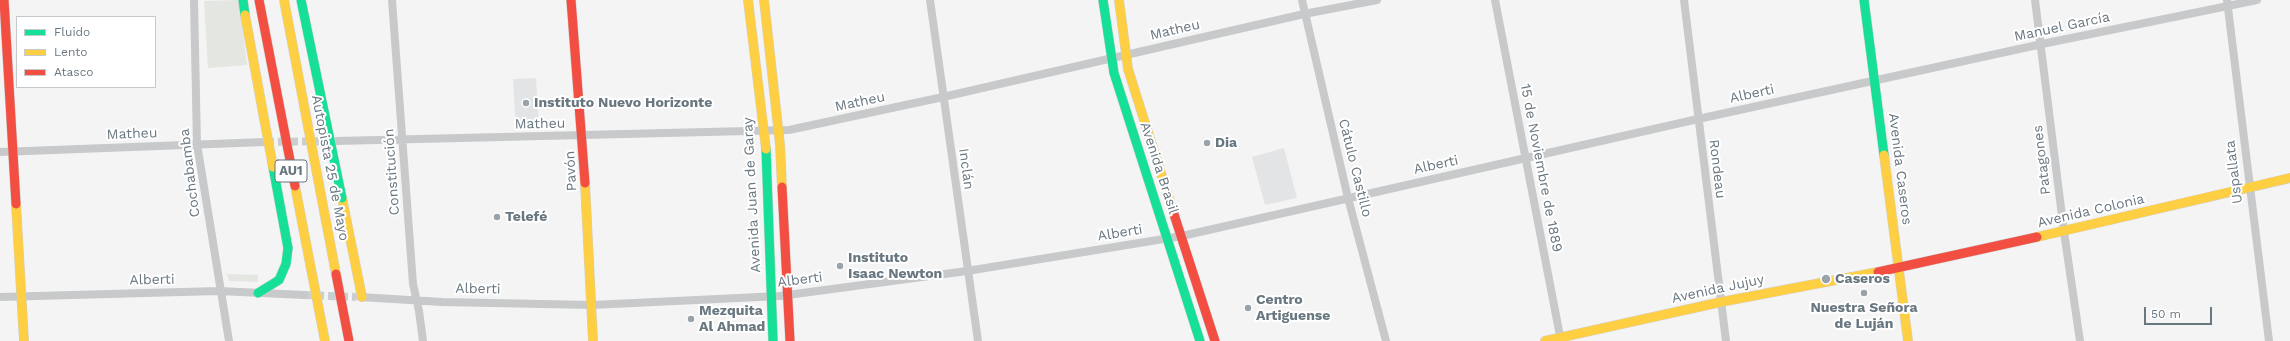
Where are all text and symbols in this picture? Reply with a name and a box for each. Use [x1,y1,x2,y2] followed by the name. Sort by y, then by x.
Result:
[2013,9,2111,45] street label: Manuel García
[16,16,156,88] legend
[1148,16,1202,44] street label: Matheu
[54,25,90,39] text: Fluido
[54,45,88,59] text: Lento
[54,65,94,79] text: Atasco
[1728,81,1776,107] street label: Alberti
[1516,82,1566,254] street label: 15 de Noviembre de 1889
[833,89,887,115] street label: Matheu
[308,94,352,242] street label: Autopista 25 de Mayo
[534,95,712,111] place label: Instituto Nuevo Horizonte
[521,98,531,108] marker: Instituto Nuevo Horizonte
[1885,112,1915,226] street label: Avenida Caseros
[514,115,566,133] street label: Matheu
[740,117,764,273] street label: Avenida Juan de Garay
[1335,117,1375,219] street label: Cátulo Castillo
[1136,120,1182,216] street label: Avenida Brasil
[2029,124,2055,196] street label: Patagones
[106,125,158,143] street label: Matheu
[176,128,204,218] street label: Cochabamba
[381,128,403,216] street label: Constitución
[1215,135,1237,151] place label: Dia
[1202,138,1212,148] marker: Dia
[1705,138,1729,200] street label: Rondeau
[2222,139,2246,205] street label: Uspallata
[955,147,977,191] street label: Inclán
[562,150,580,192] street label: Pavón
[1412,152,1460,178] street label: Alberti
[275,160,307,182] road number: AU1
[2036,191,2146,231] street label: Avenida Colonia
[505,209,547,225] place label: Telefé
[492,212,502,222] marker: Telefé
[1096,221,1144,245] street label: Alberti
[848,250,942,282] place label: Instituto Isaac Newton
[835,261,845,271] marker: Instituto Isaac Newton
[777,269,823,291] street label: Alberti
[129,271,175,289] street label: Alberti
[1670,271,1766,307] street label: Avenida Jujuy
[1835,271,1890,287] place label: Caseros
[1820,273,1832,285] marker: Caseros
[455,280,501,298] street label: Alberti
[1859,288,1869,298] marker: Nuestra Señora de Luján
[1256,292,1330,324] place label: Centro Artiguense
[2146,299,2214,325] scale bar
[1811,300,1917,332] place label: Nuestra Señora de Luján
[699,303,765,336] place label: Mezquita Al Ahmad
[1243,303,1253,313] marker: Centro Artiguense
[2151,307,2181,321] text: 50 m
[686,314,696,324] marker: Mezquita Al Ahmad

